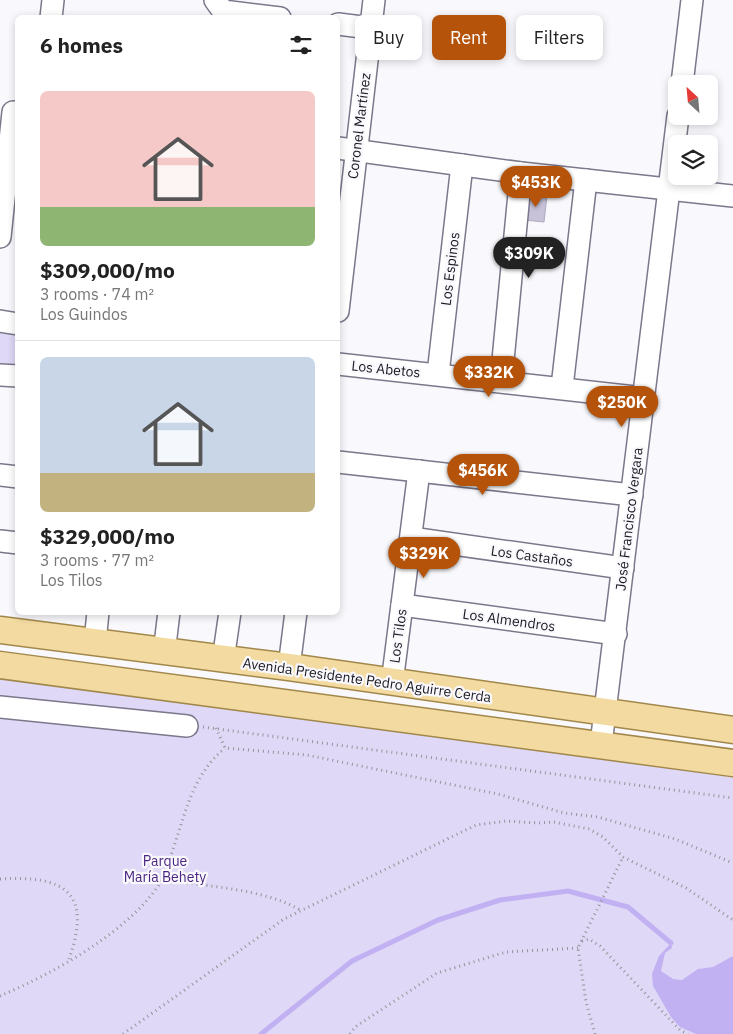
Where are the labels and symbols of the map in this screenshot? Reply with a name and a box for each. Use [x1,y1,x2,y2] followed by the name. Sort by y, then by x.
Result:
[344,71,374,180] street label: Coronel Martínez
[668,75,718,125] north arrow
[501,166,571,208] pin: $453K
[437,231,463,307] street label: Los Espinos
[494,236,564,279] pin: $309K
[351,356,421,382] street label: Los Abetos
[454,356,524,398] pin: $332K
[587,386,657,428] pin: $250K
[611,446,647,592] street label: José Francisco Vergara
[448,454,518,496] pin: $456K
[389,536,459,579] pin: $329K
[490,541,574,571] street label: Los Castaños
[462,605,557,635] street label: Los Almendros
[385,607,411,664] street label: Los Tilos
[242,654,493,706] street label: Avenida Presidente Pedro Aguirre Cerda
[124,852,206,886] park label: Parque María Behety

